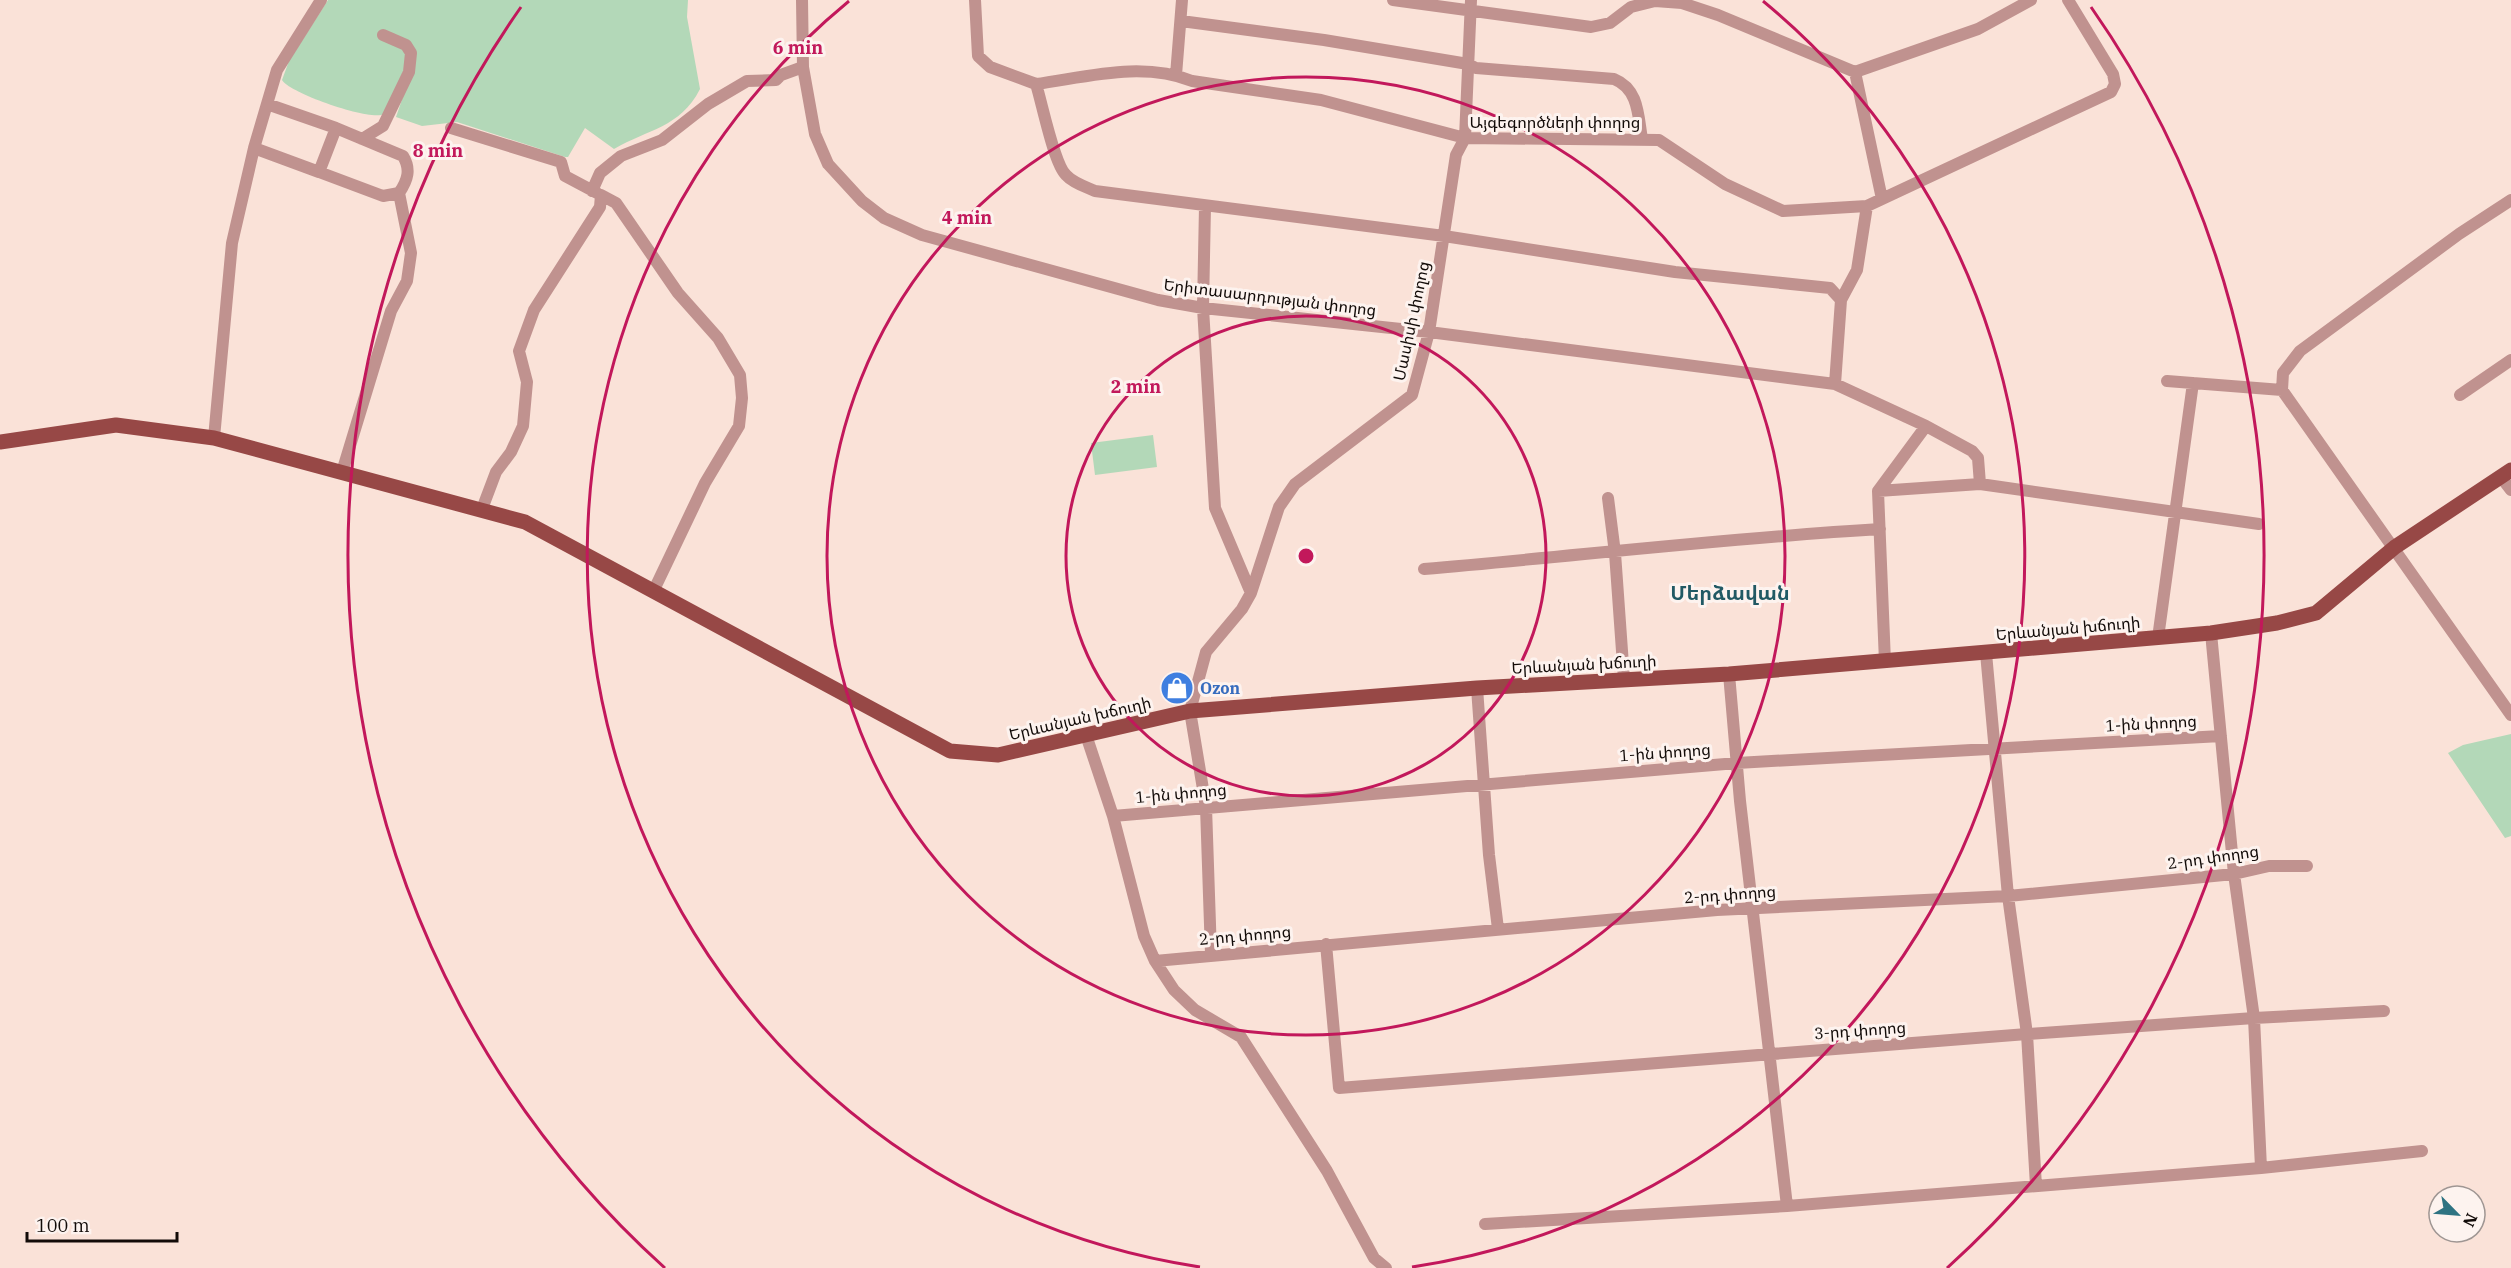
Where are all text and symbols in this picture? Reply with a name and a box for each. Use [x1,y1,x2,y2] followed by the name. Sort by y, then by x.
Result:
[773,36,823,59] text: 6 min
[1470,112,1640,132] street label: Այգեգործների փողոց
[413,139,463,162] text: 8 min
[942,206,992,229] text: 4 min
[1389,259,1433,383] street label: Մասիսի փողոց
[1163,274,1377,320] street label: Երիտասարդության փողոց
[1111,375,1161,398] text: 2 min
[1296,546,1316,566] centre of rings
[1670,579,1790,606] district label: Մերձավան
[1995,612,2141,644] street label: Երևանյան խճուղի
[1511,650,1657,678] street label: Երևանյան խճուղի
[1159,670,1195,706] shop icon: Ozon
[1200,678,1240,698] place label: Ozon
[1007,692,1153,744] street label: Երևանյան խճուղի
[2105,711,2197,735] street label: 1-ին փողոց
[1619,739,1711,765] street label: 1-ին փողոց
[1135,779,1227,807] street label: 1-ին փողոց
[2166,841,2260,873] street label: 2-րդ փողոց
[1683,881,1777,907] street label: 2-րդ փողոց
[1198,921,1292,949] street label: 2-րդ փողոց
[1813,1017,1907,1043] street label: 3-րդ փողոց
[2427,1184,2487,1244] north arrow
[27,1205,177,1243] scale bar
[2459,1210,2482,1230] text: N
[36,1214,90,1237] text: 100 m

